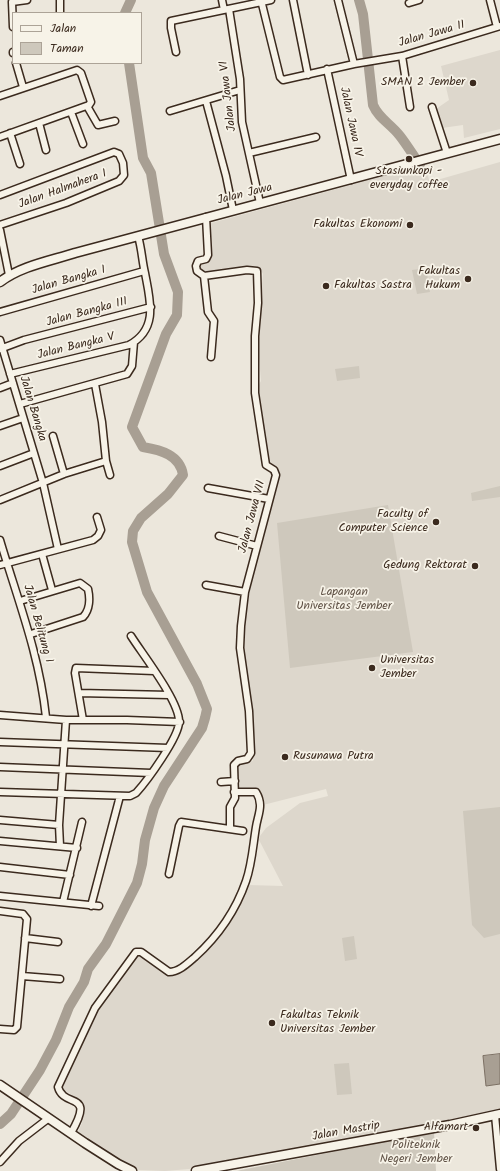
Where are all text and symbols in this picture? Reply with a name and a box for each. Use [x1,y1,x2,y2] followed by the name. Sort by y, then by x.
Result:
[12,12,142,64] legend
[50,19,76,38] text: Jalan
[397,19,467,51] street label: Jalan Jawa II
[50,39,84,58] text: Taman
[218,60,240,132] street label: Jalan Jawa VI
[381,76,465,90] place label: SMAN 2 Jember
[468,78,478,88] marker: SMAN 2 Jember
[336,86,364,158] street label: Jalan Jawa IV
[404,154,414,164] marker: Stasiunkopi - everyday coffee
[370,165,448,193] place label: Stasiunkopi - everyday coffee
[17,167,109,213] street label: Jalan Halmahera I
[216,181,274,209] street label: Jalan Jawa
[313,218,402,232] place label: Fakultas Ekonomi
[405,220,415,230] marker: Fakultas Ekonomi
[30,264,108,298] street label: Jalan Bangka I
[418,265,460,293] place label: Fakultas Hukum
[463,274,473,284] marker: Fakultas Hukum
[334,279,412,293] place label: Fakultas Sastra
[321,281,331,291] marker: Fakultas Sastra
[45,295,129,331] street label: Jalan Bangka III
[36,330,116,364] street label: Jalan Bangka V
[15,375,49,443] street label: Jalan Bangka
[236,479,270,555] street label: Jalan Jawa VII
[338,508,428,536] place label: Faculty of Computer Science
[431,517,441,527] marker: Faculty of Computer Science
[383,559,467,573] place label: Gedung Rektorat
[470,561,480,571] marker: Gedung Rektorat
[19,583,55,665] street label: Jalan Belitung I
[296,586,392,614] park label: Lapangan Universitas Jember
[380,654,434,682] place label: Universitas Jember
[367,663,377,673] marker: Universitas Jember
[293,750,374,764] place label: Rusunawa Putra
[280,752,290,762] marker: Rusunawa Putra
[280,1009,375,1037] place label: Fakultas Teknik Universitas Jember
[267,1018,277,1028] marker: Fakultas Teknik Universitas Jember
[311,1119,381,1145] street label: Jalan Mastrip
[424,1121,468,1135] place label: Alfamart
[471,1123,481,1133] marker: Alfamart
[380,1139,452,1167] park label: Politeknik Negeri Jember

